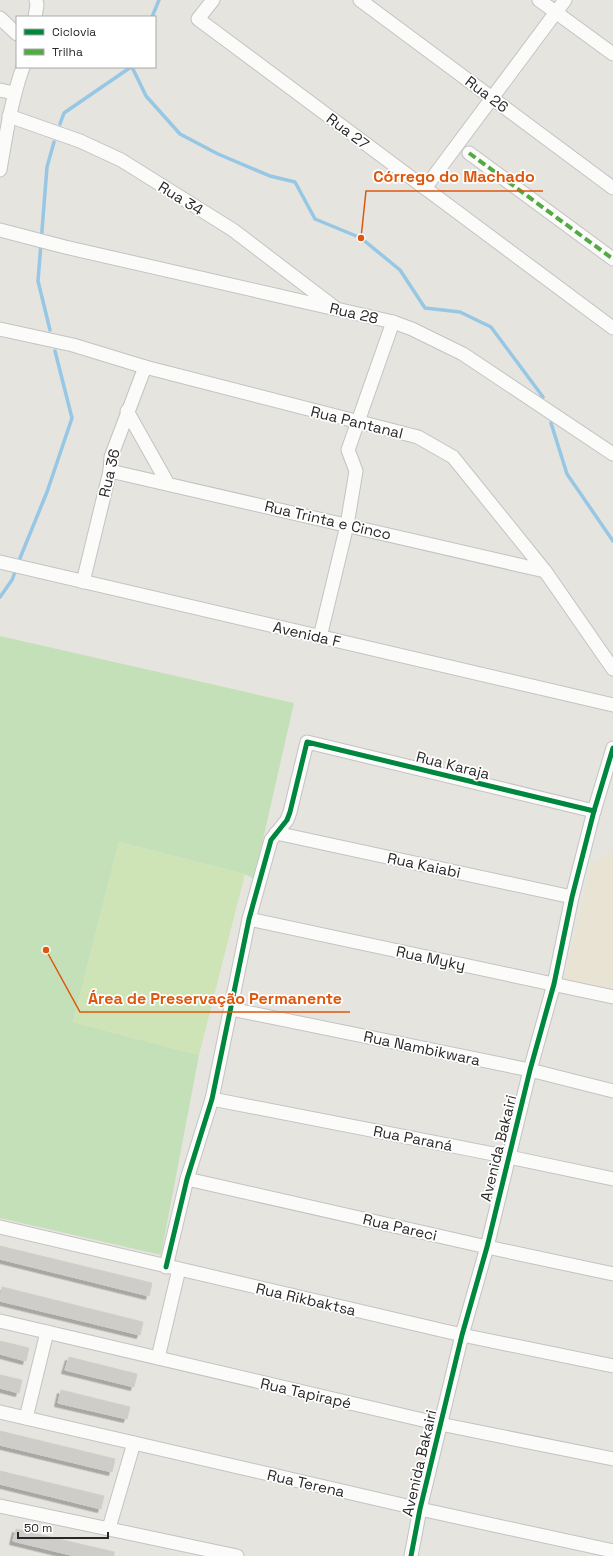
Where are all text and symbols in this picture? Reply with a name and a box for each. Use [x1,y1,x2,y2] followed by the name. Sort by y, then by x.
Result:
[16,16,156,68] legend
[52,24,96,40] text: Ciclovia
[52,44,83,60] text: Trilha
[462,72,512,116] street label: Rua 26
[323,109,373,153] street label: Rua 27
[366,163,543,191] callout: Córrego do Machado
[373,166,535,187] text: Córrego do Machado
[155,177,207,219] street label: Rua 34
[328,298,380,328] street label: Rua 28
[309,401,405,443] street label: Rua Pantanal
[94,447,124,499] street label: Rua 36
[263,496,393,544] street label: Rua Trinta e Cinco
[271,617,343,651] street label: Avenida F
[414,747,492,783] street label: Rua Karaja
[386,848,462,882] street label: Rua Kaiabi
[395,941,467,975] street label: Rua Myky
[80,984,350,1012] callout: Área de Preservação Permanente
[88,988,342,1009] text: Área de Preservação Permanente
[362,1026,482,1070] street label: Rua Nambikwara
[476,1093,520,1203] street label: Avenida Bakairi
[372,1121,455,1155] street label: Rua Paraná
[361,1209,439,1245] street label: Rua Pareci
[254,1278,358,1320] street label: Rua Rikbaktsa
[259,1373,353,1413] street label: Rua Tapirapé
[397,1408,441,1518] street label: Avenida Bakairi
[265,1465,347,1501] street label: Rua Terena
[18,1514,108,1540] scale bar
[24,1520,52,1536] text: 50 m

